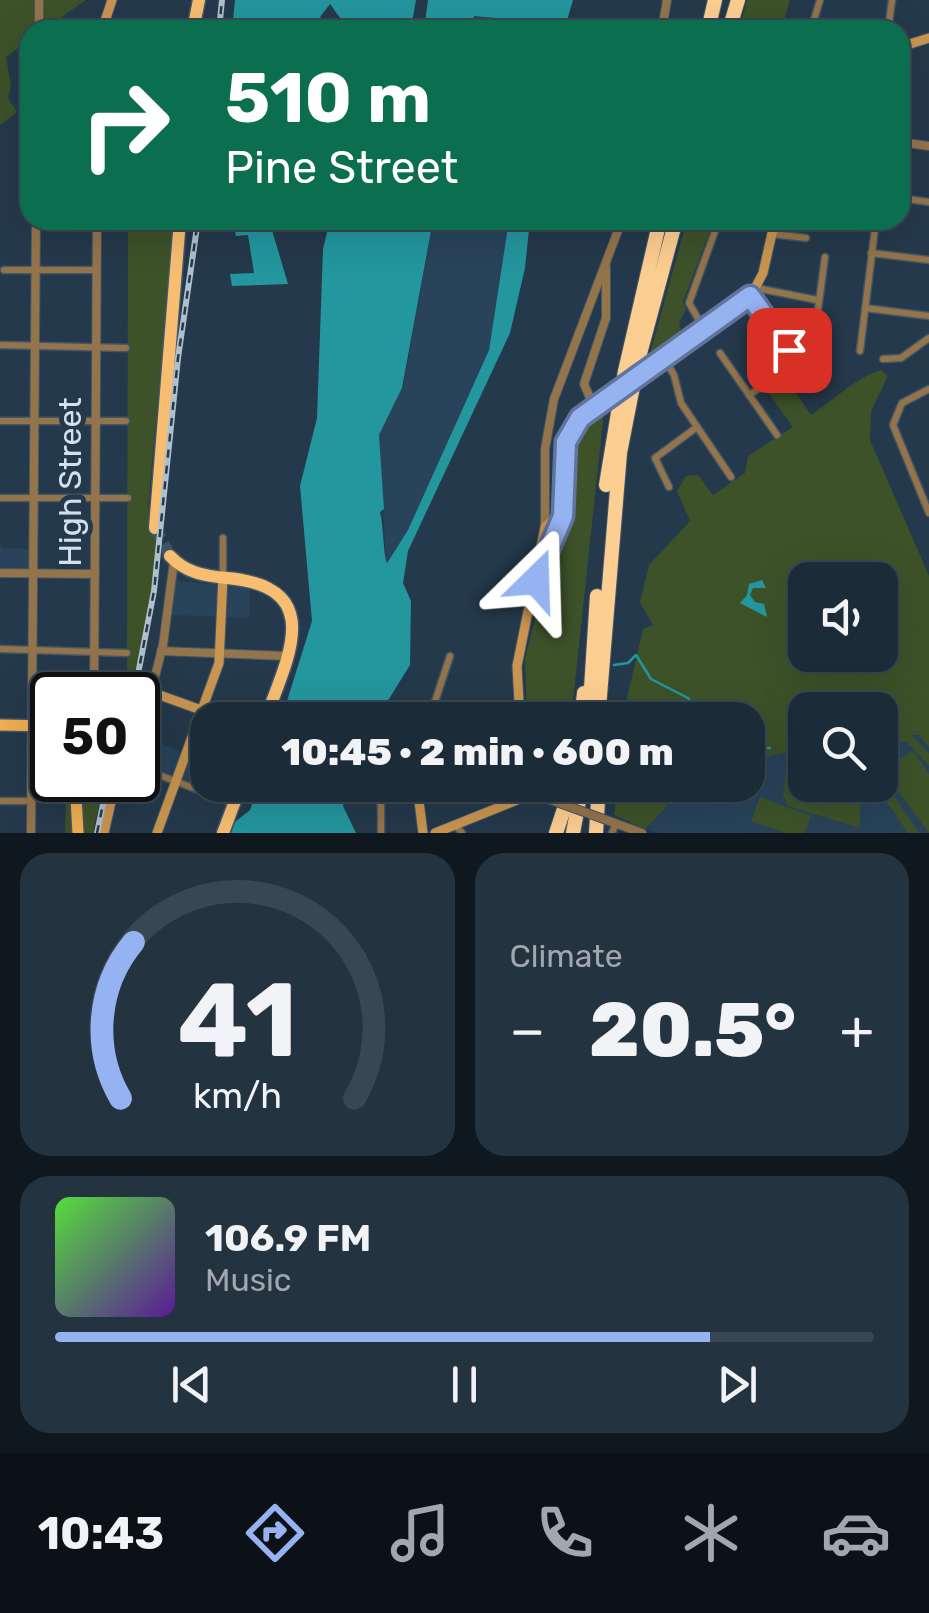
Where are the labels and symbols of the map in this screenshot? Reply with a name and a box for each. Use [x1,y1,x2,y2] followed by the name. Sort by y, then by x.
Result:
[747,308,832,393] pin
[51,397,89,567] street label: High Street
[484,528,588,632] position arrow
[30,672,160,802] speed limit sign: 50

